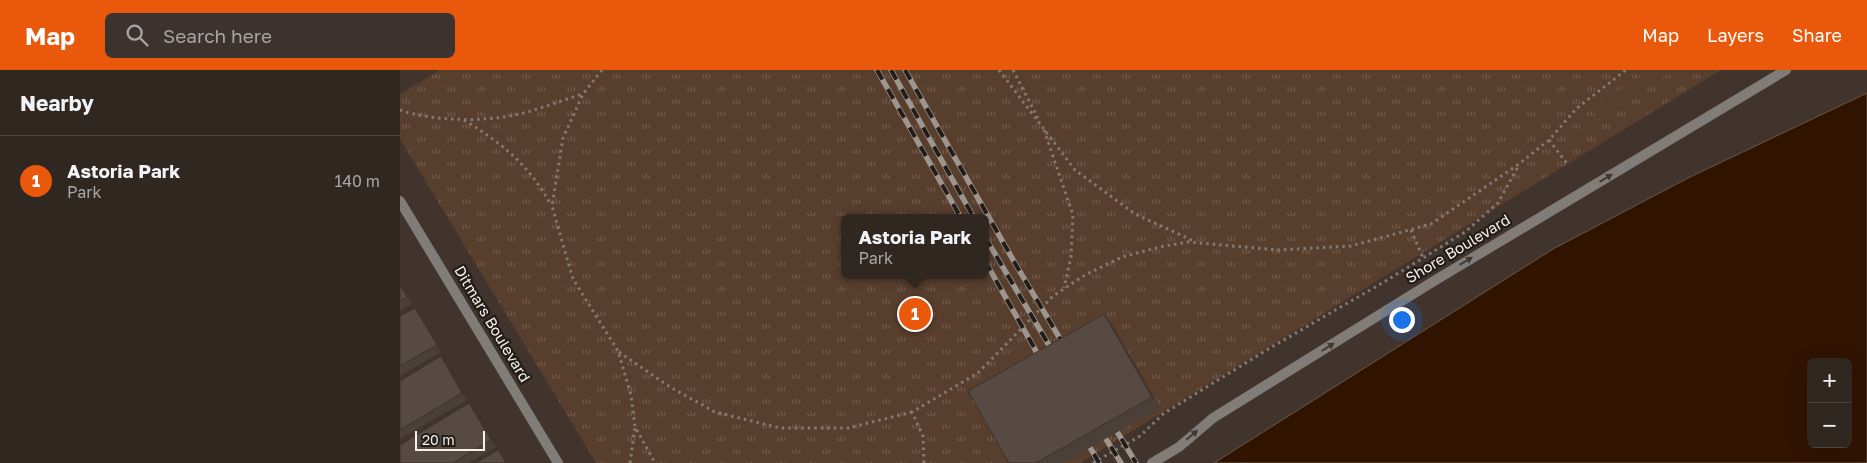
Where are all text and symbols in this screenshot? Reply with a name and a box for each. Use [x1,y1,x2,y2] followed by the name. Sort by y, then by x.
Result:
[105,13,455,58] search box
[25,21,75,50] text: Map
[123,21,151,49] icon: search
[163,24,272,47] text: Search here
[1642,24,1679,46] text: Map
[1707,24,1764,46] text: Layers
[1792,24,1842,46] text: Share
[20,90,94,116] text: Nearby
[67,159,180,182] text: Astoria Park
[32,171,40,191] text: 1
[334,171,380,191] text: 140 m
[1599,174,1612,183] one-way arrow
[67,182,102,202] text: Park
[1402,210,1513,286] street label: Shore Boulevard
[841,214,989,279] popup
[858,225,972,248] text: Astoria Park
[858,248,893,268] text: Park
[1460,257,1473,266] one-way arrow
[451,262,535,385] street label: Ditmars Boulevard
[899,295,931,333] pin: 1
[1389,307,1415,333] your location
[1321,342,1335,351] one-way arrow
[1807,358,1852,448] map controls
[1807,358,1852,403] button: +
[1807,403,1852,448] button: −
[415,428,485,451] scale bar
[1186,430,1199,441] one-way arrow
[422,431,455,448] text: 20 m

